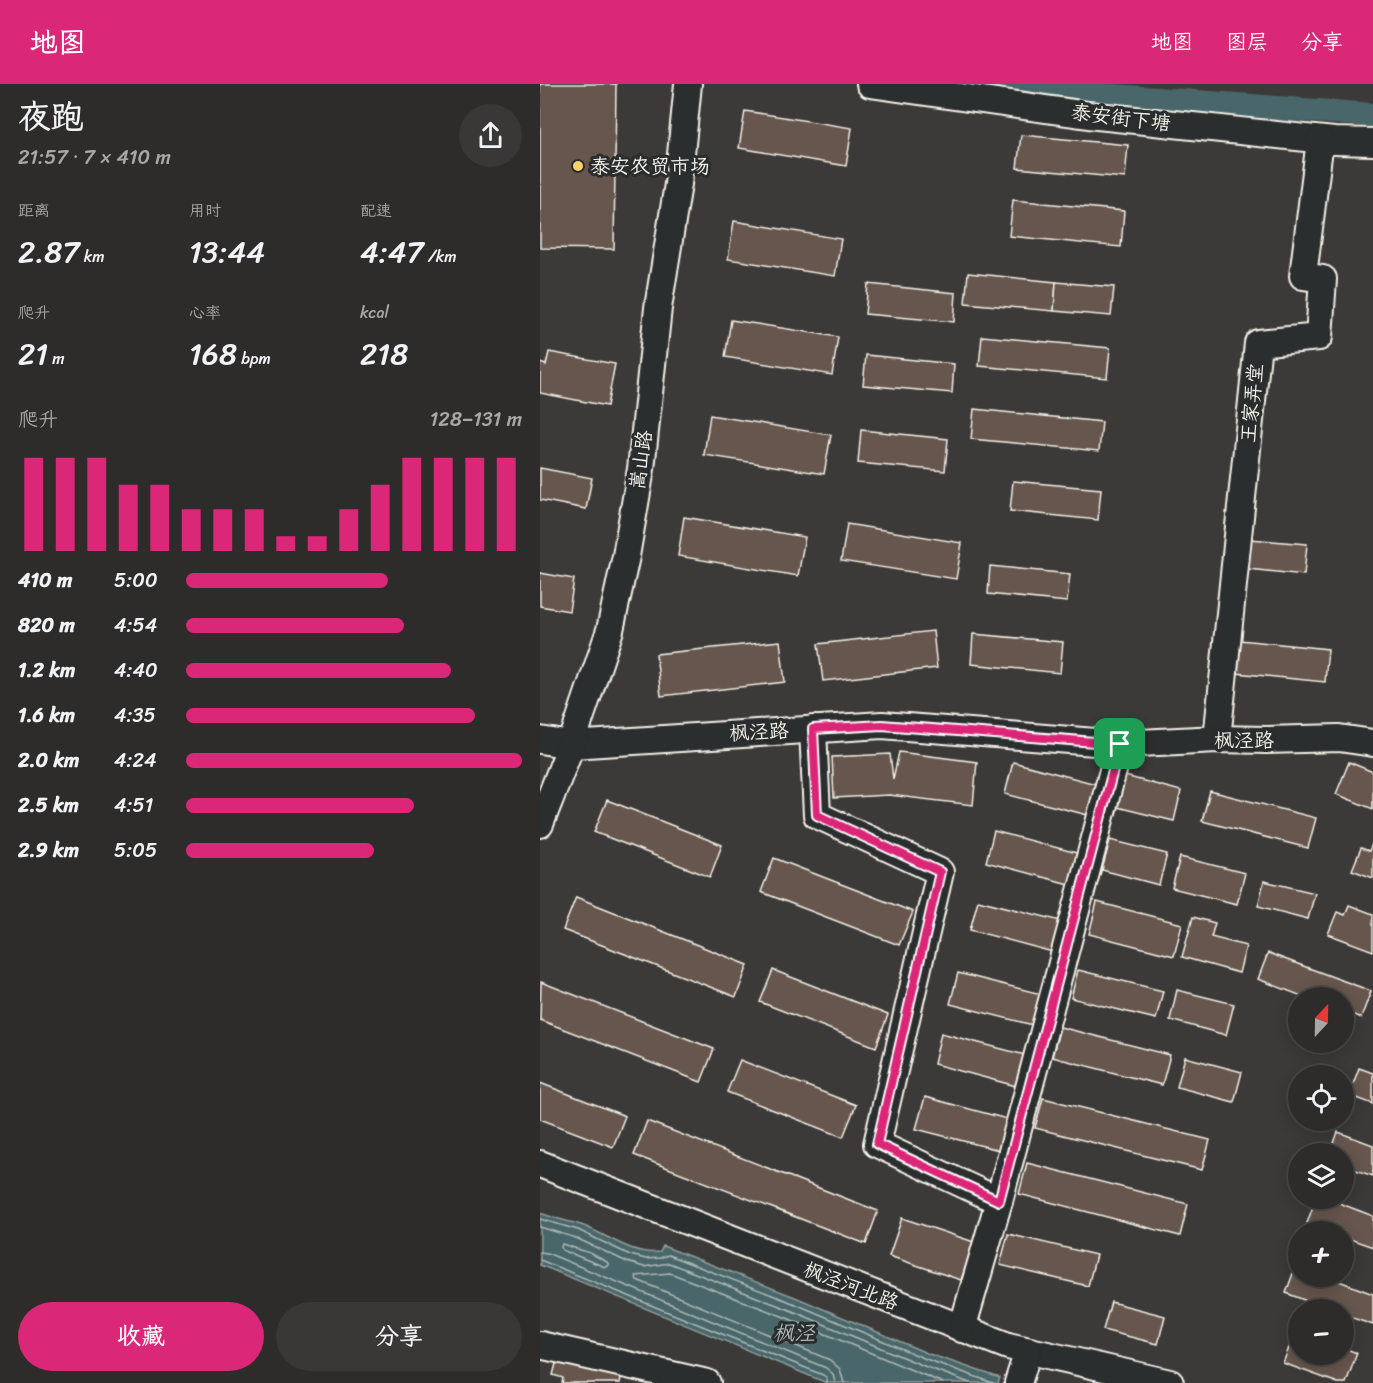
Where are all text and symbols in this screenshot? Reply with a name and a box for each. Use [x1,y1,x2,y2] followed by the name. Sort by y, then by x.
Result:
[30,18,86,67] text: 地图
[1151,23,1193,61] text: 地图
[1226,23,1268,61] text: 图层
[1301,23,1343,61] text: 分享
[18,88,84,146] text: 夜跑
[1069,95,1173,141] street label: 泰安街下塘
[459,104,522,167] button: share
[18,140,171,175] text: 21:57 · 7 × 410 m
[590,149,710,184] place label: 泰安农贸市场
[571,159,585,173] marker: 泰安农贸市场
[18,196,50,225] text: 距离
[189,196,221,225] text: 用时
[360,196,392,225] text: 配速
[18,225,80,279] text: 2.87
[189,225,265,279] text: 13:44
[360,225,424,279] text: 4:47
[80,242,105,271] text: km
[424,242,457,271] text: /km
[18,298,50,327] text: 爬升
[189,298,221,327] text: 心率
[360,298,389,327] text: kcal
[18,327,48,381] text: 21
[189,327,237,381] text: 168
[360,327,408,381] text: 218
[48,344,65,373] text: m
[237,344,271,373] text: bpm
[1230,361,1274,445] street label: 王家弄堂
[18,402,58,437] text: 爬升
[430,402,522,437] text: 128–131 m
[619,427,663,492] street label: 嵩山路
[18,563,72,598] text: 410 m
[114,563,158,598] text: 5:00
[18,608,75,643] text: 820 m
[114,608,157,643] text: 4:54
[18,653,75,688] text: 1.2 km
[114,653,158,688] text: 4:40
[18,698,75,733] text: 1.6 km
[114,698,156,733] text: 4:35
[728,713,791,751] street label: 枫泾路
[1094,718,1145,769] pin
[1214,723,1275,758] street label: 枫泾路
[1103,727,1136,760] icon: arrive
[18,743,79,778] text: 2.0 km
[114,743,157,778] text: 4:24
[18,788,79,823] text: 2.5 km
[114,788,153,823] text: 4:51
[18,833,79,868] text: 2.9 km
[114,833,157,868] text: 5:05
[1288,987,1354,1053] north arrow
[1288,987,1354,1365] map controls
[1288,1065,1354,1131] button: locate
[1288,1143,1354,1209] button: layers
[1288,1221,1354,1287] button: +
[798,1252,905,1321] street label: 枫泾河北路
[1288,1299,1354,1365] button: −
[18,1302,264,1371] button: 收藏
[276,1302,522,1371] button: 分享
[773,1314,816,1352] water label: 枫泾

